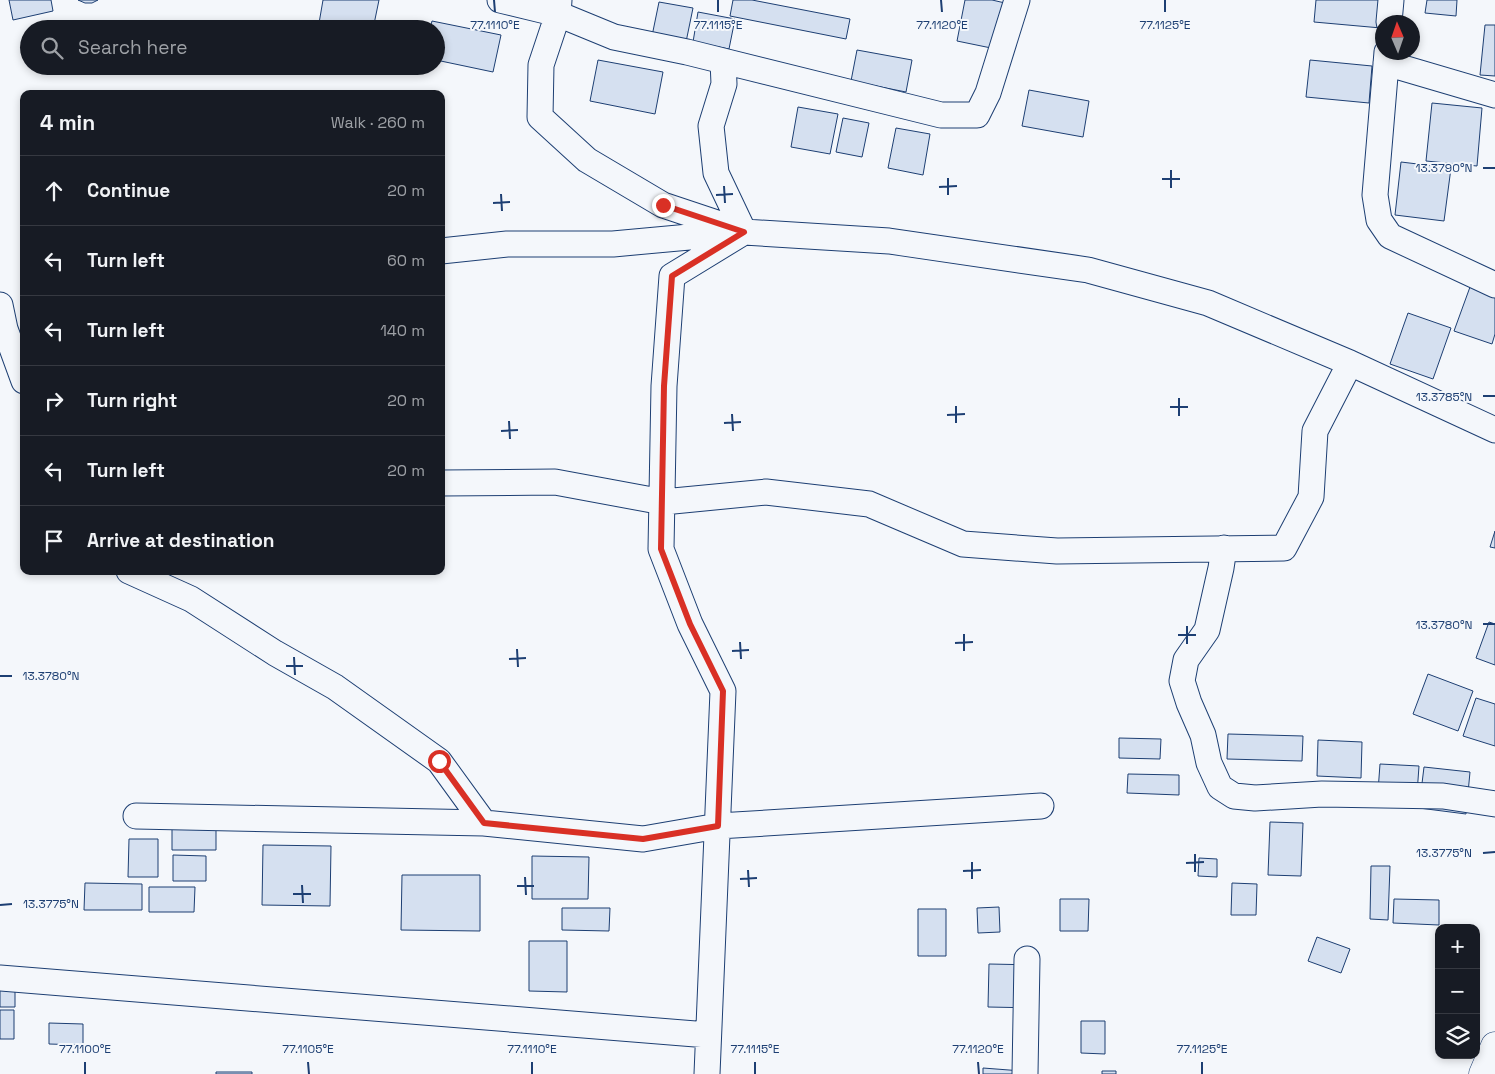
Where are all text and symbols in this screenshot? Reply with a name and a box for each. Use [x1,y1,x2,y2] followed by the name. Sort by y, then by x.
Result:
[1375,15,1420,60] north arrow
[470,17,520,33] text: 77.1110°E
[694,17,743,33] text: 77.1115°E
[916,17,968,33] text: 77.1120°E
[1139,17,1191,33] text: 77.1125°E
[20,20,445,75] search box
[38,34,66,62] icon: search
[78,35,188,60] text: Search here
[40,109,95,136] text: 4 min
[331,112,425,133] text: Walk · 260 m
[1416,160,1472,176] text: 13.3790°N
[40,177,68,205] icon: ahead
[87,178,170,203] text: Continue
[387,180,425,201] text: 20 m
[652,194,675,217] route end
[40,247,68,275] icon: left
[87,248,165,273] text: Turn left
[387,250,425,271] text: 60 m
[40,317,68,345] icon: left
[87,318,165,343] text: Turn left
[380,320,425,341] text: 140 m
[40,387,68,415] icon: right
[87,388,177,413] text: Turn right
[1416,389,1472,405] text: 13.3785°N
[387,390,425,411] text: 20 m
[40,457,68,485] icon: left
[87,458,165,483] text: Turn left
[387,460,425,481] text: 20 m
[40,527,68,555] icon: arrive
[87,528,275,553] text: Arrive at destination
[1416,617,1473,633] text: 13.3780°N
[23,668,80,684] text: 13.3780°N
[428,750,451,773] route start
[1416,845,1472,861] text: 13.3775°N
[23,896,79,912] text: 13.3775°N
[1435,924,1480,1059] map controls
[1435,924,1480,969] button: +
[1435,969,1480,1014] button: −
[1435,1014,1480,1059] button: layers
[59,1041,111,1057] text: 77.1100°E
[282,1041,334,1057] text: 77.1105°E
[507,1041,557,1057] text: 77.1110°E
[731,1041,780,1057] text: 77.1115°E
[952,1041,1004,1057] text: 77.1120°E
[1176,1041,1228,1057] text: 77.1125°E

